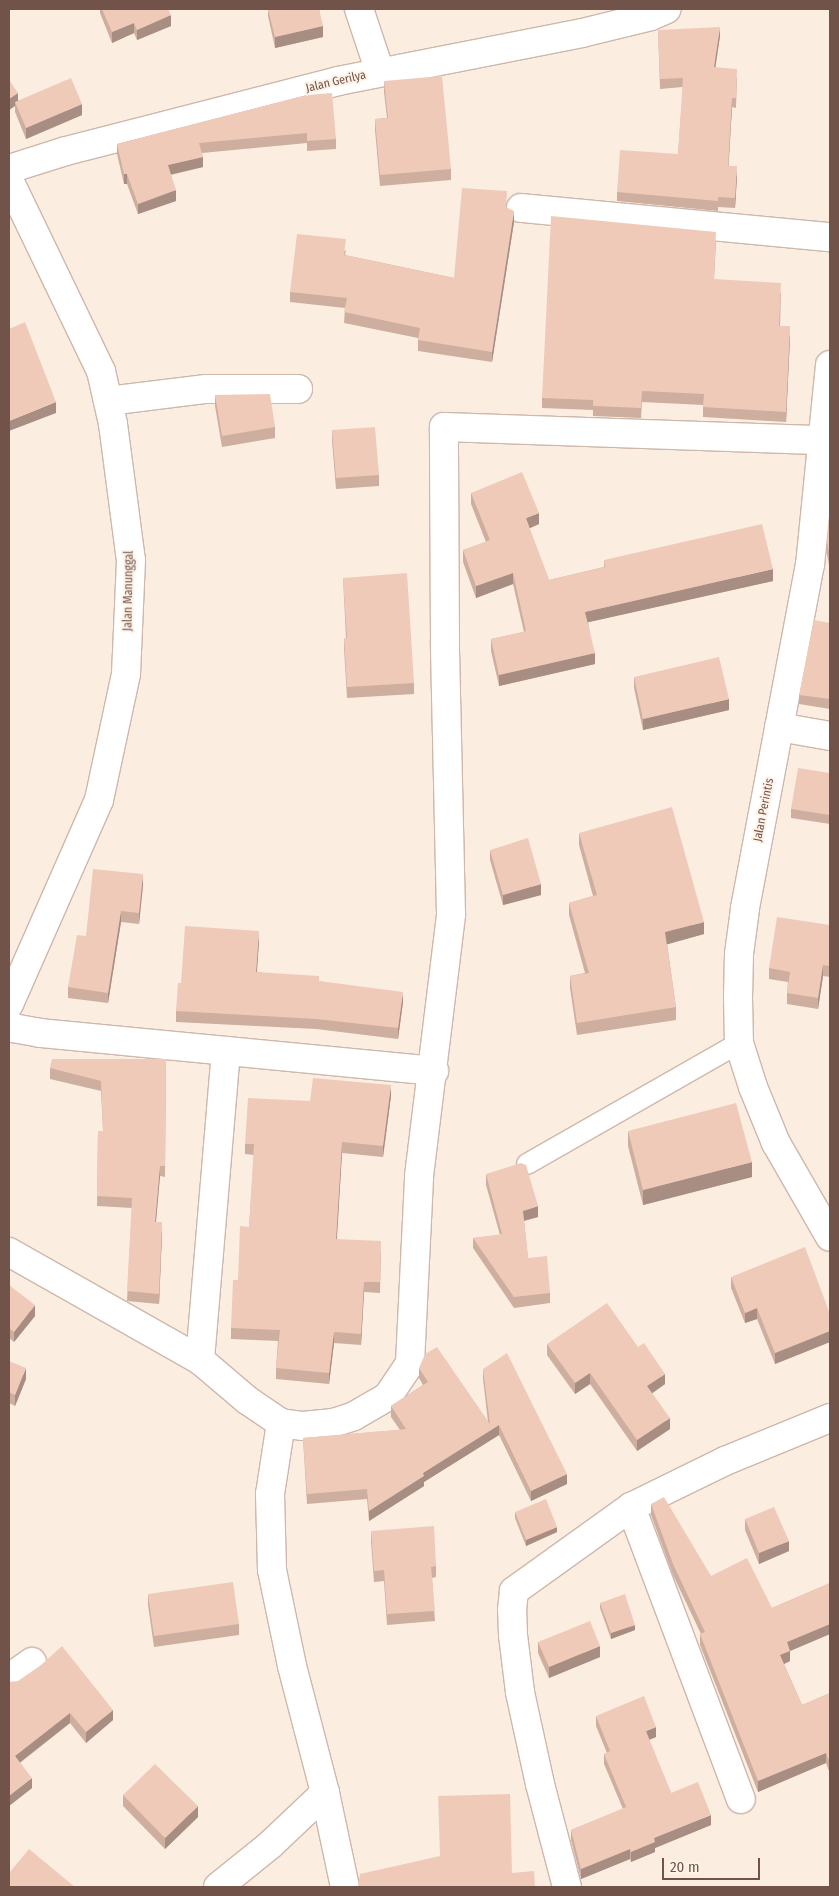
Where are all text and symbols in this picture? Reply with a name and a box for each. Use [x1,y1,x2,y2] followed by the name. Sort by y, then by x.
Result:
[305,68,367,96] street label: Jalan Gerilya
[121,551,137,631] street label: Jalan Manunggal
[751,777,777,843] street label: Jalan Perintis
[664,1848,762,1880] scale bar
[670,1858,700,1876] text: 20 m

